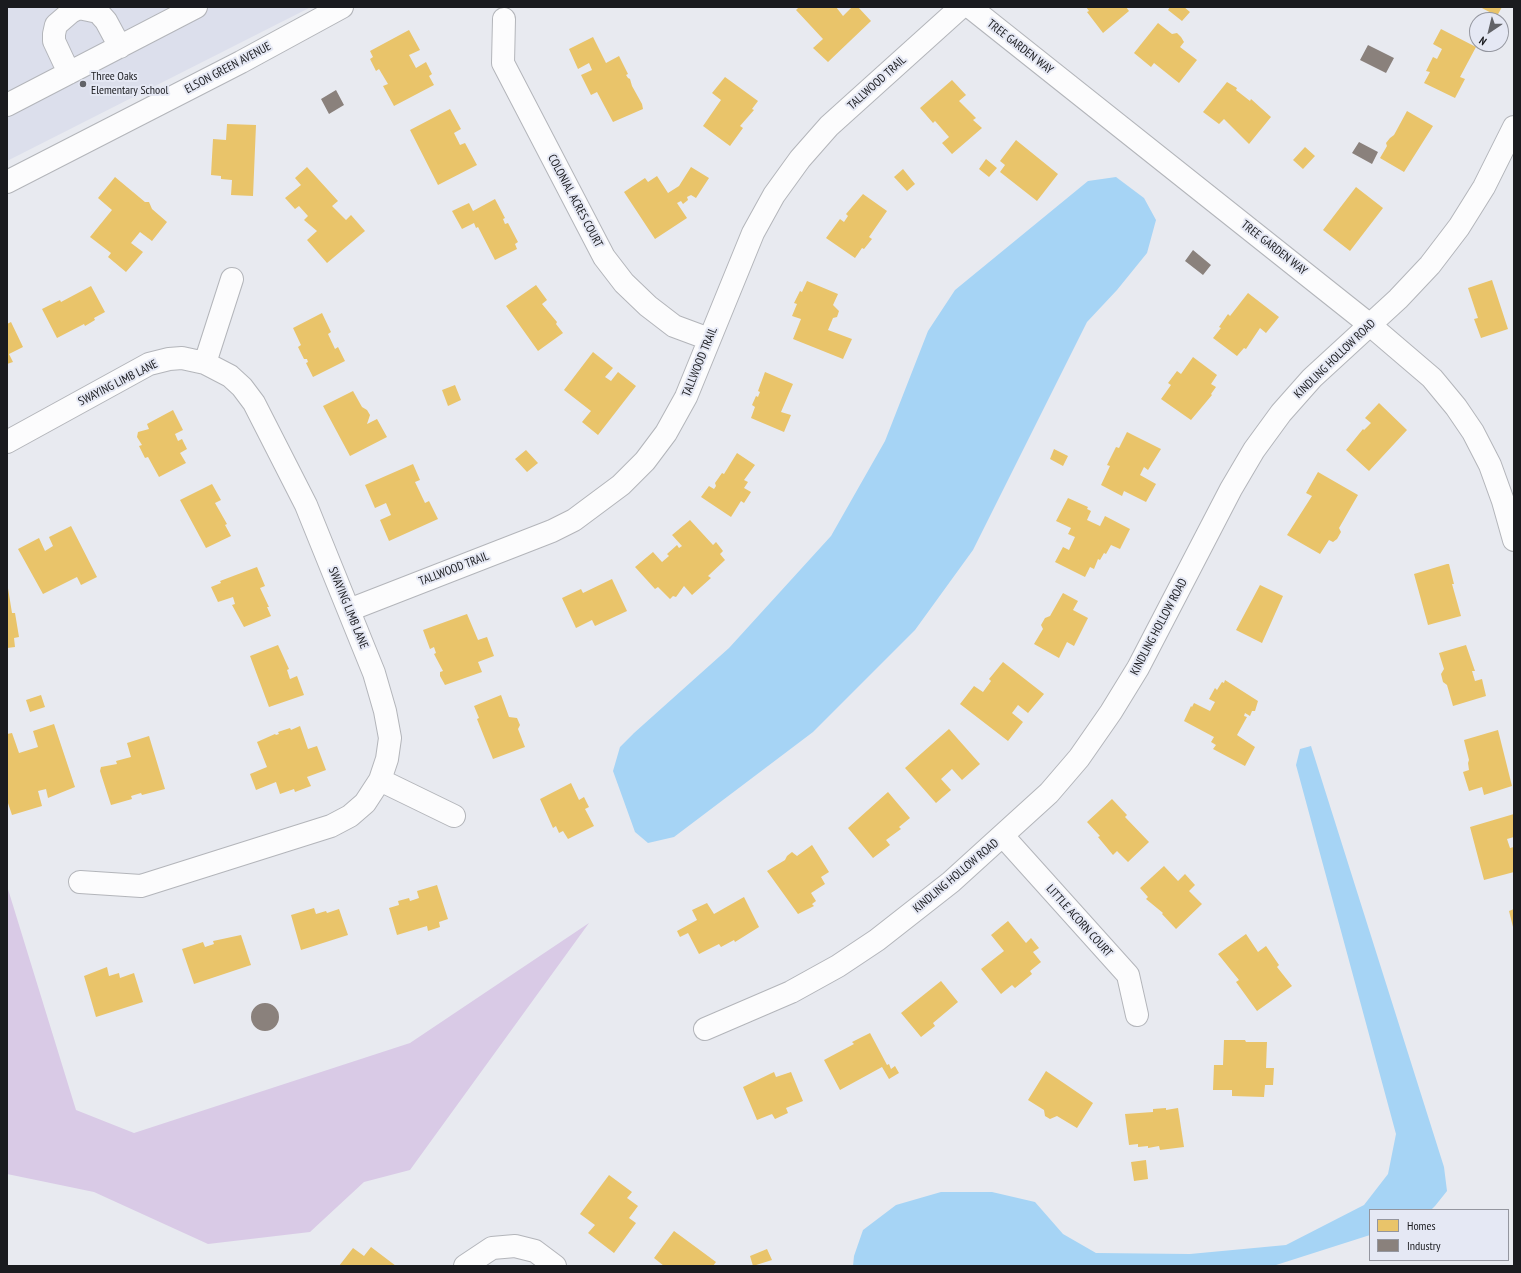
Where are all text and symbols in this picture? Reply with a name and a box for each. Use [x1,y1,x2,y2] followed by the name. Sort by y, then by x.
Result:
[1469,12,1509,52] north arrow
[984,17,1056,77] street label: TREE GARDEN WAY
[1476,34,1489,48] text: N
[182,39,274,97] street label: ELSON GREEN AVENUE
[845,53,909,113] street label: TALLWOOD TRAIL
[91,70,168,98] place label: Three Oaks Elementary School
[78,79,88,89] marker: Three Oaks Elementary School
[544,152,606,250] street label: COLONIAL ACRES COURT
[1238,218,1310,278] street label: TREE GARDEN WAY
[1291,317,1379,401] street label: KINDLING HOLLOW ROAD
[680,325,720,399] street label: TALLWOOD TRAIL
[76,357,160,409] street label: SWAYING LIMB LANE
[417,549,491,589] street label: TALLWOOD TRAIL
[325,565,371,651] street label: SWAYING LIMB LANE
[1127,576,1191,678] street label: KINDLING HOLLOW ROAD
[910,836,1002,916] street label: KINDLING HOLLOW ROAD
[1043,882,1115,960] street label: LITTLE ACORN COURT
[1369,1209,1509,1261] legend
[1407,1218,1435,1233] text: Homes
[1407,1238,1441,1253] text: Industry

